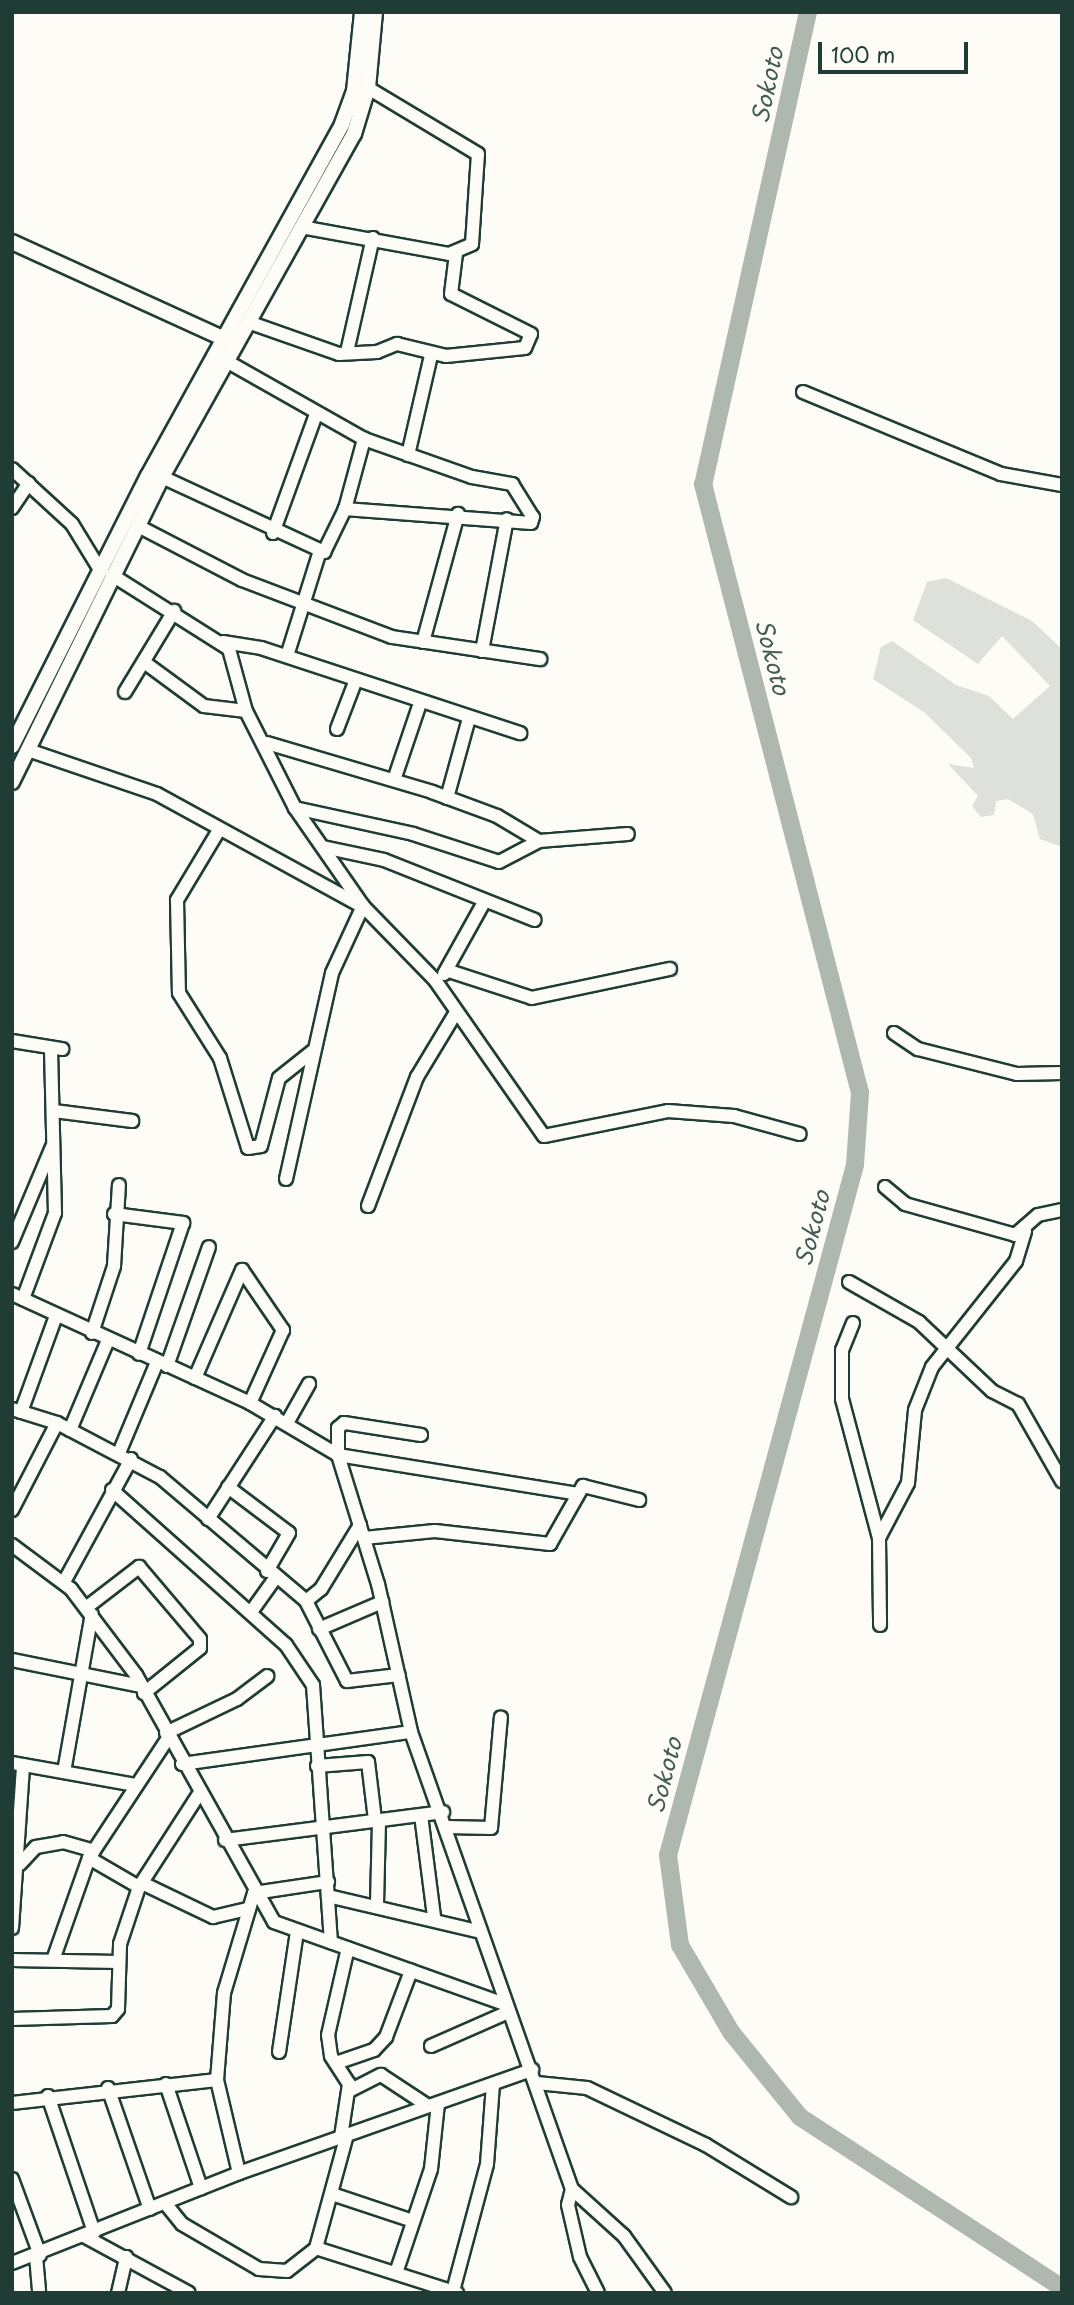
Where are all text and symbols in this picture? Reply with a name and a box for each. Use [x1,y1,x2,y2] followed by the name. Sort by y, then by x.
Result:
[822,28,972,72] scale bar
[831,38,895,70] text: 100 m
[745,44,789,126] water label: Sokoto
[750,616,796,698] water label: Sokoto
[789,1187,835,1269] water label: Sokoto
[641,1734,687,1816] water label: Sokoto

